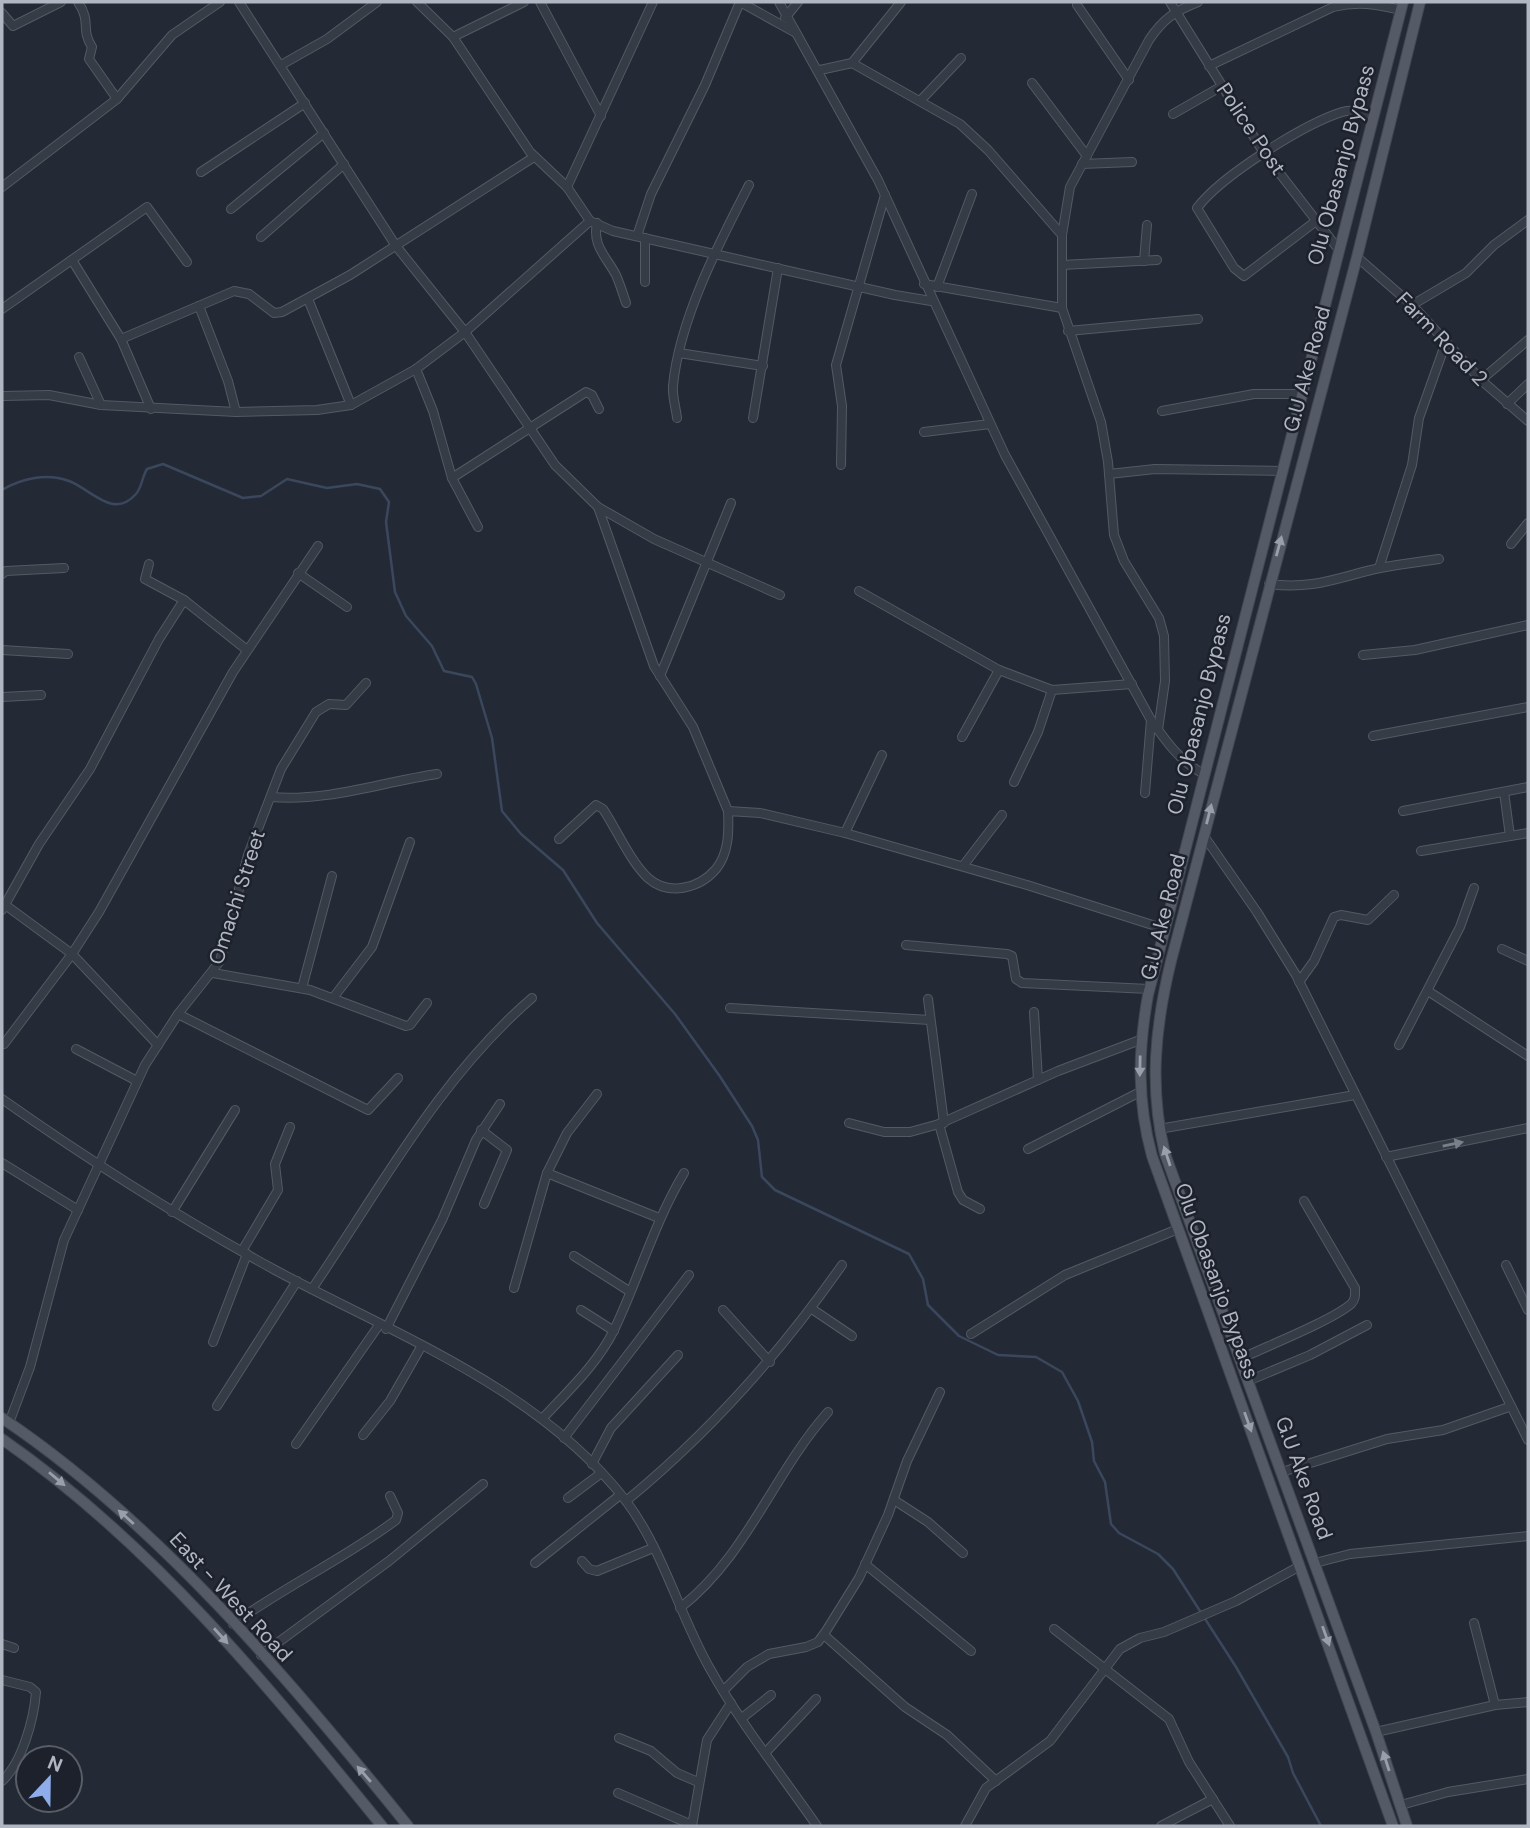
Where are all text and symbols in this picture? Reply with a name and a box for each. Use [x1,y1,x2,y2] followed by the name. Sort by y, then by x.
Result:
[1301,62,1381,268] street label: Olu Obasanjo Bypass
[1210,77,1292,181] street label: Police Post
[1390,286,1494,392] street label: Farm Road 2
[1277,303,1337,435] street label: G.U Ake Road
[1274,535,1285,557] one-way arrow
[1160,610,1238,818] street label: Olu Obasanjo Bypass
[1205,803,1215,824] one-way arrow
[202,826,272,968] street label: Omachi Street
[1134,851,1192,983] street label: G.U Ake Road
[1134,1055,1145,1077] one-way arrow
[1442,1138,1464,1149] one-way arrow
[1161,1145,1171,1166] one-way arrow
[1169,1179,1265,1383] street label: Olu Obasanjo Bypass
[1243,1412,1254,1433] one-way arrow
[1269,1413,1339,1543] street label: G.U Ake Road
[48,1471,66,1487] one-way arrow
[118,1510,135,1526] one-way arrow
[163,1526,299,1668] street label: East - West Road
[1321,1625,1332,1646] one-way arrow
[213,1627,229,1645] one-way arrow
[14,1744,84,1814] north arrow
[44,1750,66,1778] text: N
[1380,1751,1390,1772] one-way arrow
[357,1766,373,1783] one-way arrow

